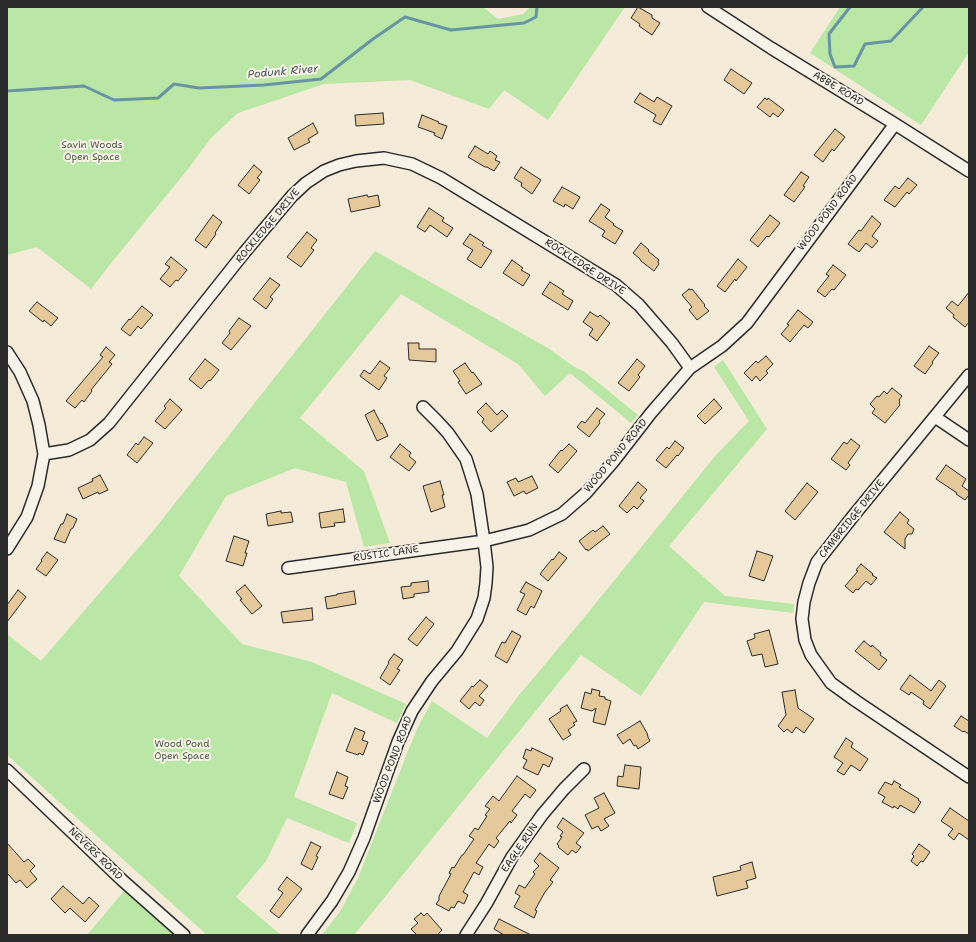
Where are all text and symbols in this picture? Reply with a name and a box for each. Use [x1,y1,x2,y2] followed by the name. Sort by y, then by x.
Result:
[247,62,319,82] water label: Podunk River
[811,69,865,109] street label: ABBE ROAD
[61,139,123,162] park label: Savin Woods Open Space
[795,173,861,253] street label: WOOD POND ROAD
[233,186,303,266] street label: ROCKLEDGE DRIVE
[543,237,627,297] street label: ROCKLEDGE DRIVE
[582,417,650,495] street label: WOOD POND ROAD
[817,477,887,561] street label: CAMBRIDGE DRIVE
[352,543,420,565] street label: RUSTIC LANE
[371,715,415,805] street label: WOOD POND ROAD
[154,738,210,762] park label: Wood Pond Open Space
[499,821,541,875] street label: EAGLE RUN
[66,825,124,883] street label: NEVERS ROAD

